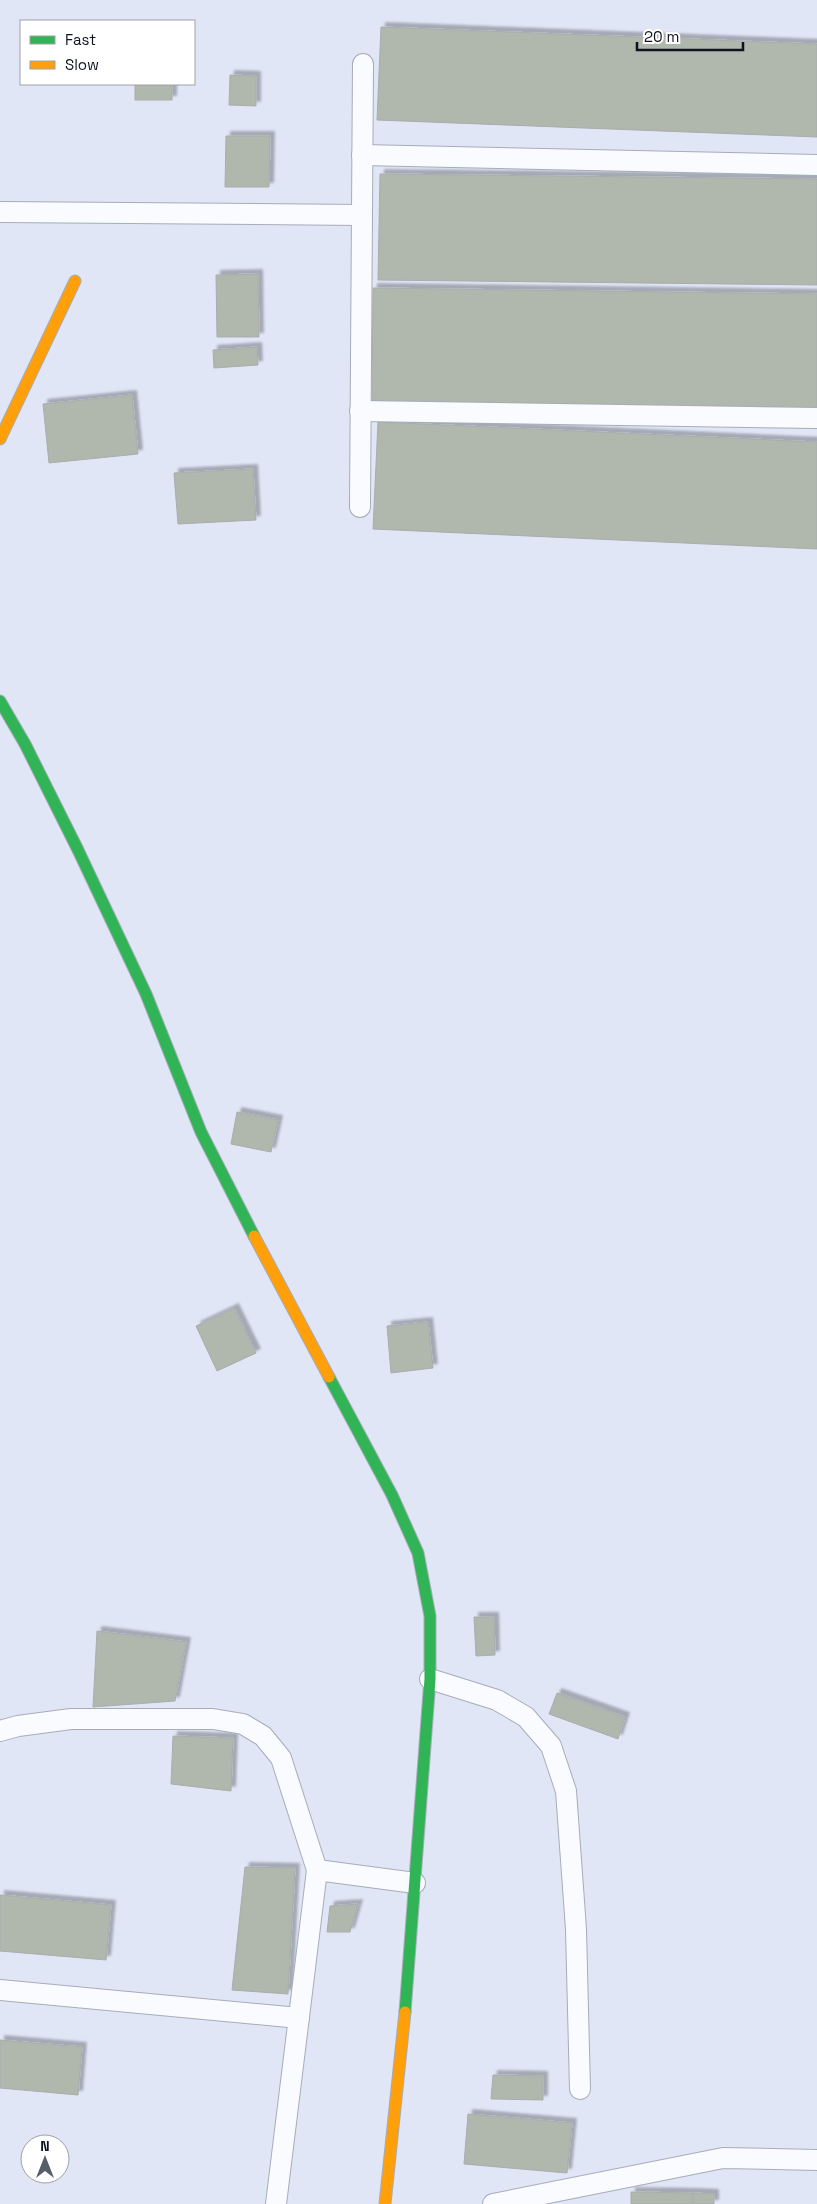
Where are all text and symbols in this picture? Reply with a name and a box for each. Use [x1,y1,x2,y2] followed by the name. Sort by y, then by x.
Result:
[20,20,195,85] legend
[637,20,743,52] scale bar
[644,27,679,46] text: 20 m
[65,30,96,49] text: Fast
[65,55,99,74] text: Slow
[20,2134,70,2184] north arrow
[40,2137,50,2155] text: N

